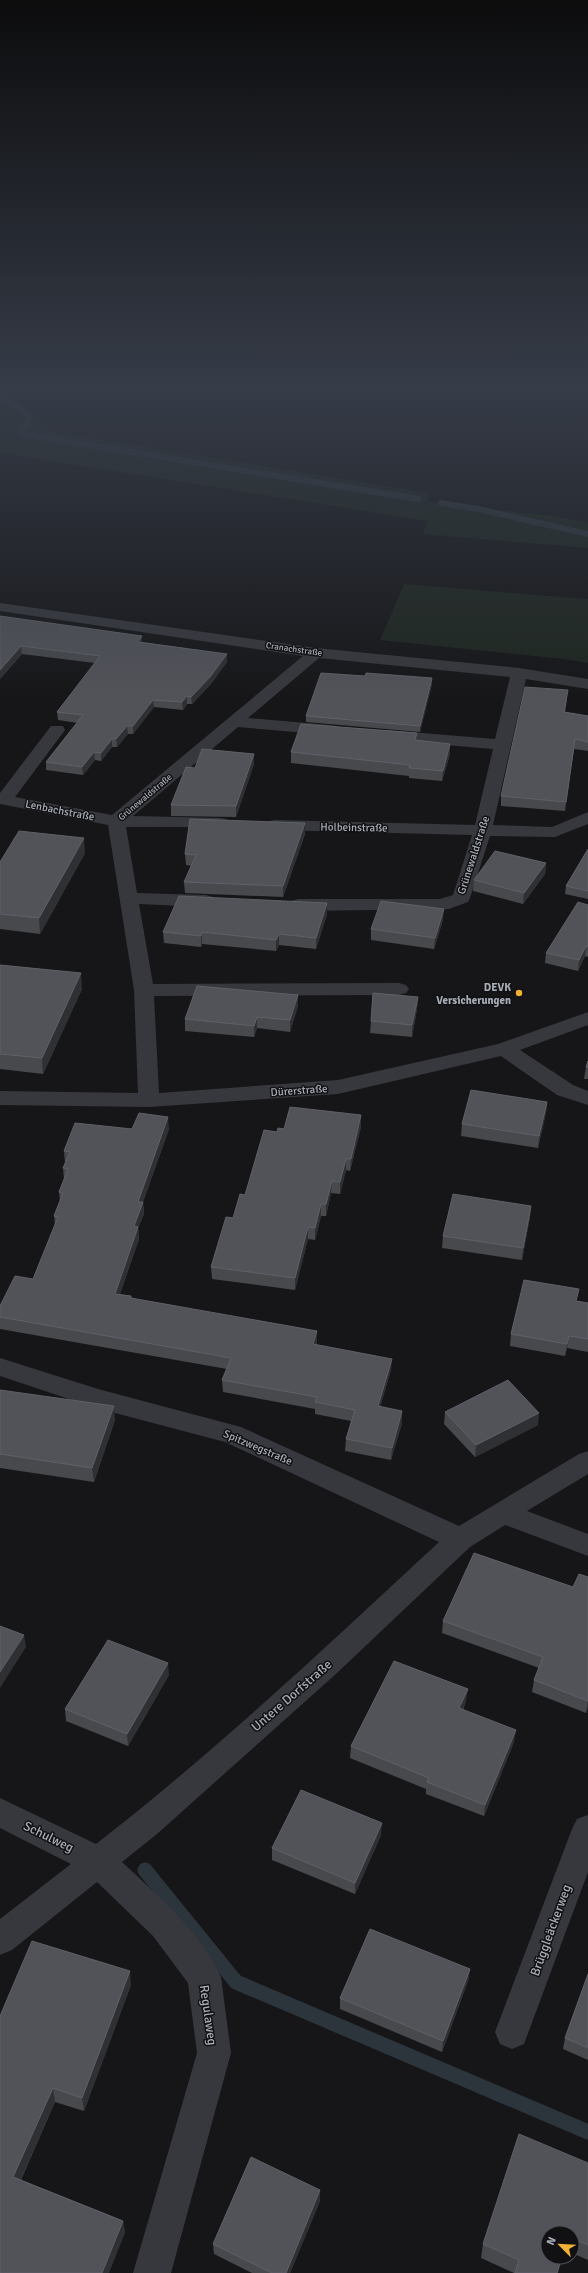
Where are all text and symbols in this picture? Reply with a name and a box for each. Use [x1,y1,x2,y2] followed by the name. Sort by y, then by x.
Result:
[265,640,323,659] street label: Cranachstraße
[116,771,175,823] street label: Grünewaldstraße
[24,797,96,824] street label: Lenbachstraße
[455,814,492,896] street label: Grünewaldstraße
[320,820,388,835] street label: Holbeinstraße
[436,981,511,1007] place label: DEVK Versicherungen
[514,988,524,998] marker: DEVK Versicherungen
[270,1082,328,1099] street label: Dürerstraße
[221,1427,294,1468] street label: Spitzwegstraße
[248,1656,335,1735] street label: Untere Dorfstraße
[21,1818,76,1856] street label: Schulweg
[527,1882,575,1978] street label: Brüggleäckerweg
[196,1984,220,2047] street label: Regulaweg
[540,2225,580,2265] north arrow
[544,2235,559,2247] text: N

